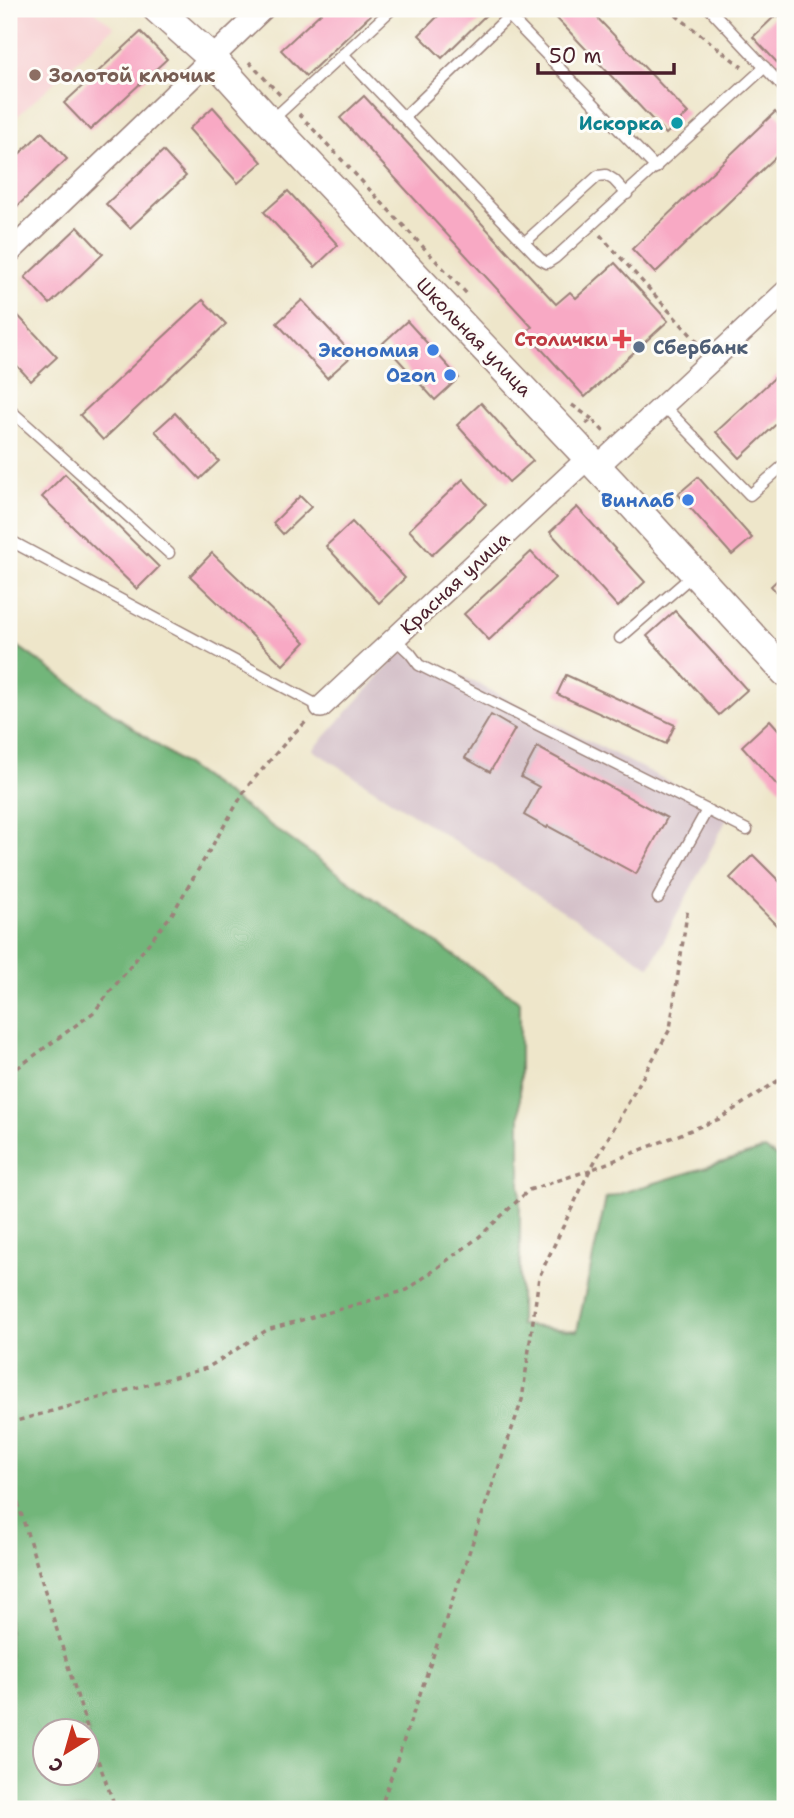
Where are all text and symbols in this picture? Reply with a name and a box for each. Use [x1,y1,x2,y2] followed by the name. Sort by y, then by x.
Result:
[538,32,675,76] scale bar
[549,42,602,70] text: 50 m
[49,63,215,88] place label: Золотой ключик
[27,67,43,83] marker: Золотой ключик
[579,111,663,136] place label: Искорка
[669,115,685,131] marker: Искорка
[411,272,537,402] street label: Школьная улица
[514,327,608,352] place label: Столички
[614,331,630,347] marker: Столички
[653,335,748,360] place label: Сбербанк
[318,338,419,363] place label: Экономия
[631,339,647,355] marker: Сбербанк
[425,342,441,358] marker: Экономия
[386,363,436,388] place label: Ozon
[442,367,458,383] marker: Ozon
[601,488,674,513] place label: Винлаб
[680,492,696,508] marker: Винлаб
[395,526,515,640] street label: Красная улица
[32,1716,102,1786] north arrow
[44,1752,68,1779] text: С

